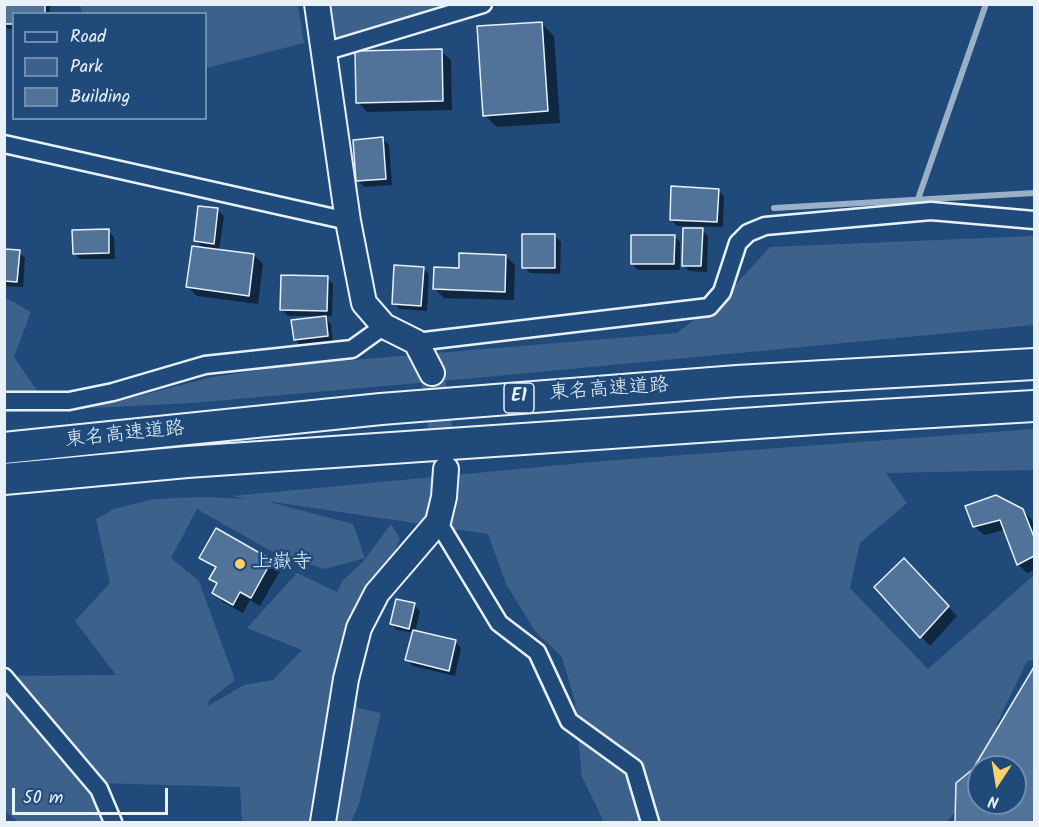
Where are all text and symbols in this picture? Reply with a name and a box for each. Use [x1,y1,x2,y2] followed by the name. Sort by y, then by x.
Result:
[12,12,207,120] legend
[70,23,106,52] text: Road
[70,53,103,82] text: Park
[70,83,130,112] text: Building
[548,375,670,407] street label: 東名高速道路
[504,383,534,413] road number: E1
[64,418,186,454] street label: 東名高速道路
[252,552,312,576] place label: 上嶽寺
[233,557,247,571] marker: 上嶽寺
[967,755,1027,815] north arrow
[15,776,171,814] scale bar
[23,784,63,813] text: 50 m
[986,788,1001,814] text: N

